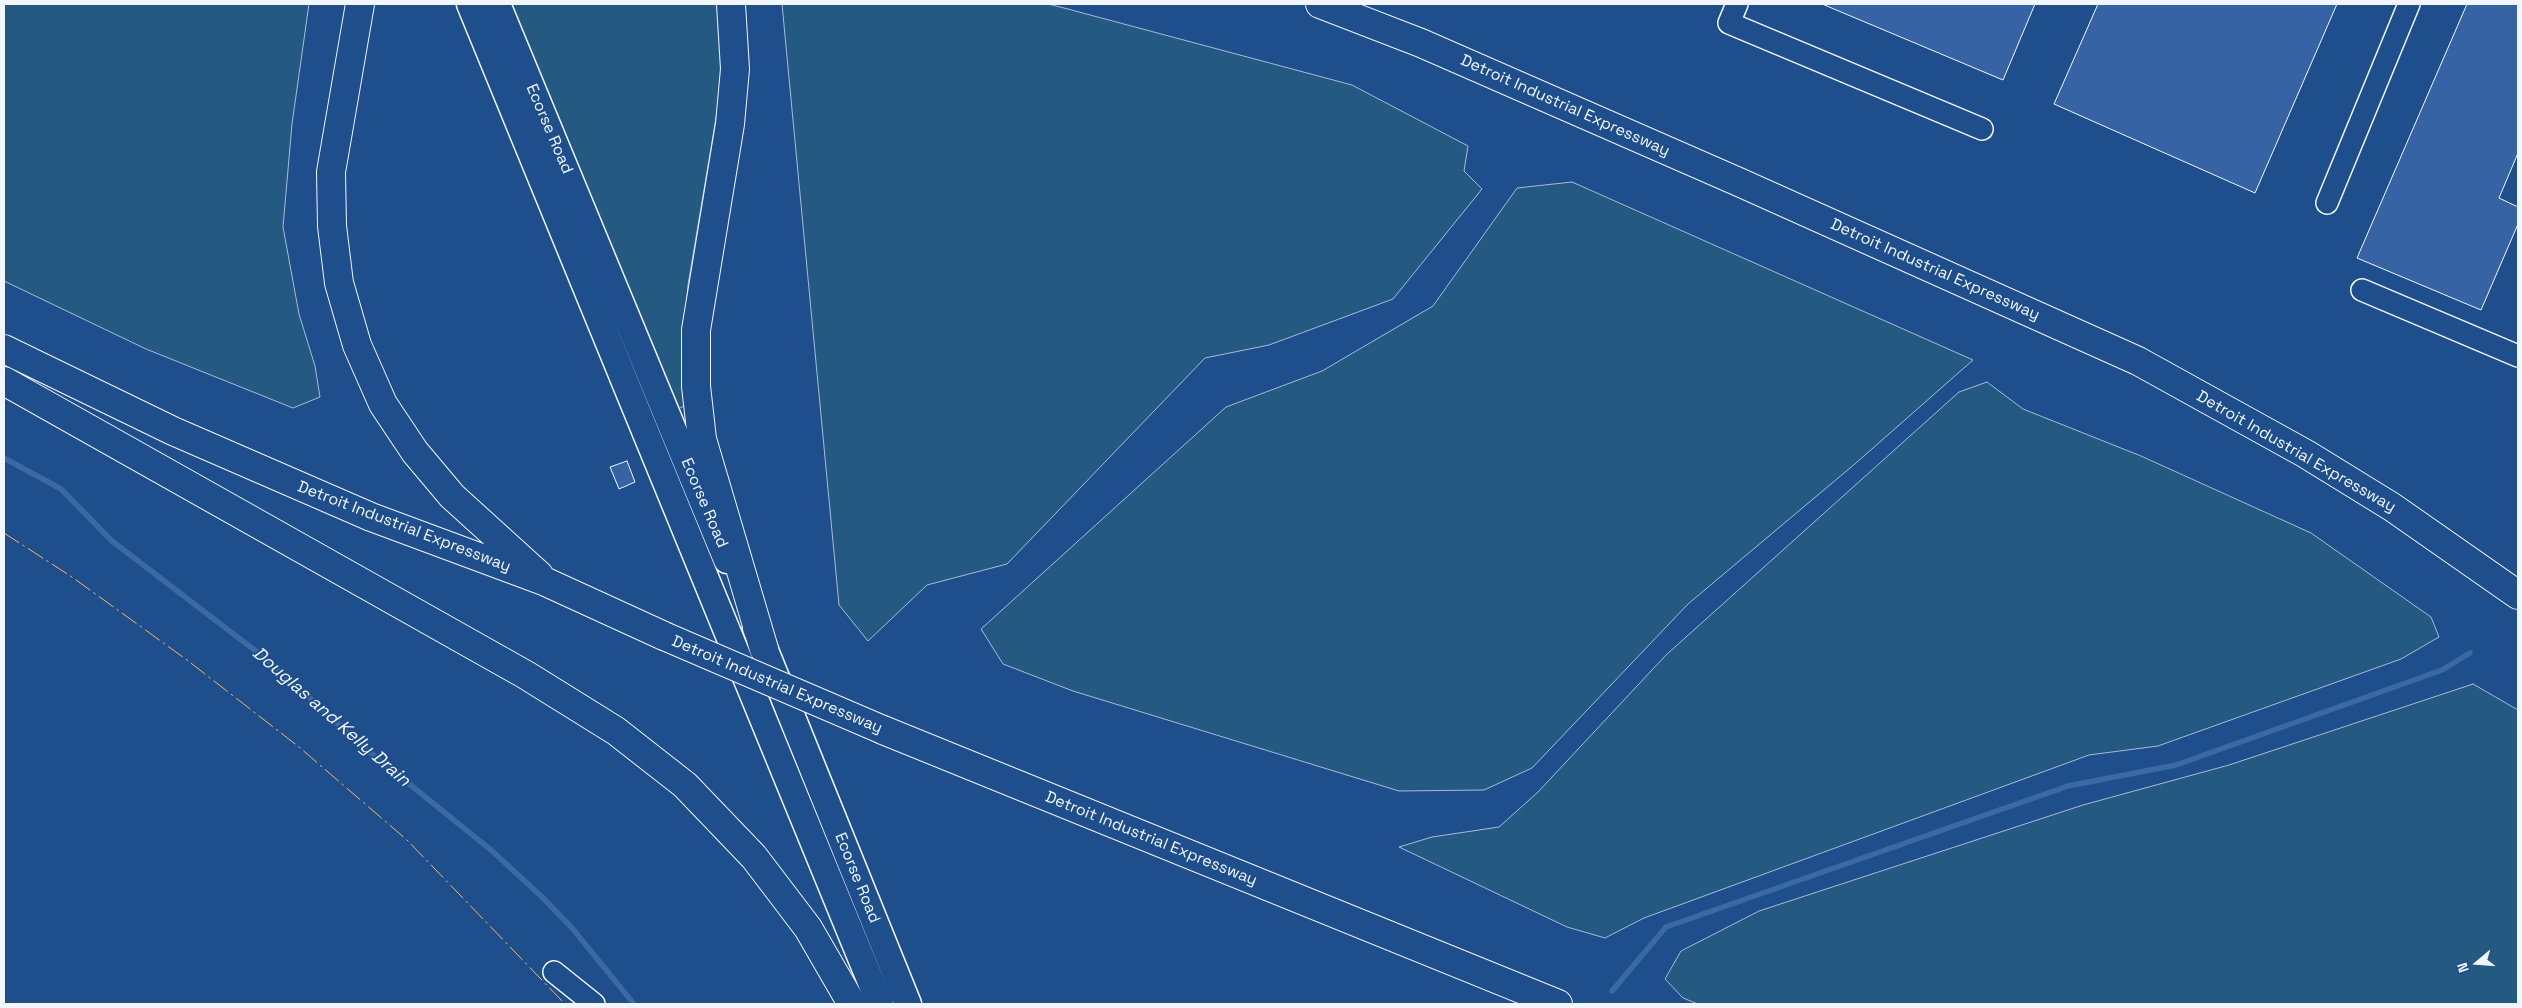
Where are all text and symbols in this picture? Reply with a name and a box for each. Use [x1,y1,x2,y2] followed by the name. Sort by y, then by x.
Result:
[1457,51,1673,161] street label: Detroit Industrial Expressway
[521,81,577,177] street label: Ecorse Road
[1827,215,2043,325] street label: Detroit Industrial Expressway
[2193,387,2399,517] street label: Detroit Industrial Expressway
[676,455,732,551] street label: Ecorse Road
[295,477,513,577] street label: Detroit Industrial Expressway
[669,632,885,738] street label: Detroit Industrial Expressway
[248,643,414,791] water label: Douglas and Kelly Drain
[1042,788,1260,890] street label: Detroit Industrial Expressway
[830,830,884,926] street label: Ecorse Road
[2452,938,2502,988] north arrow
[2453,960,2473,975] text: N

